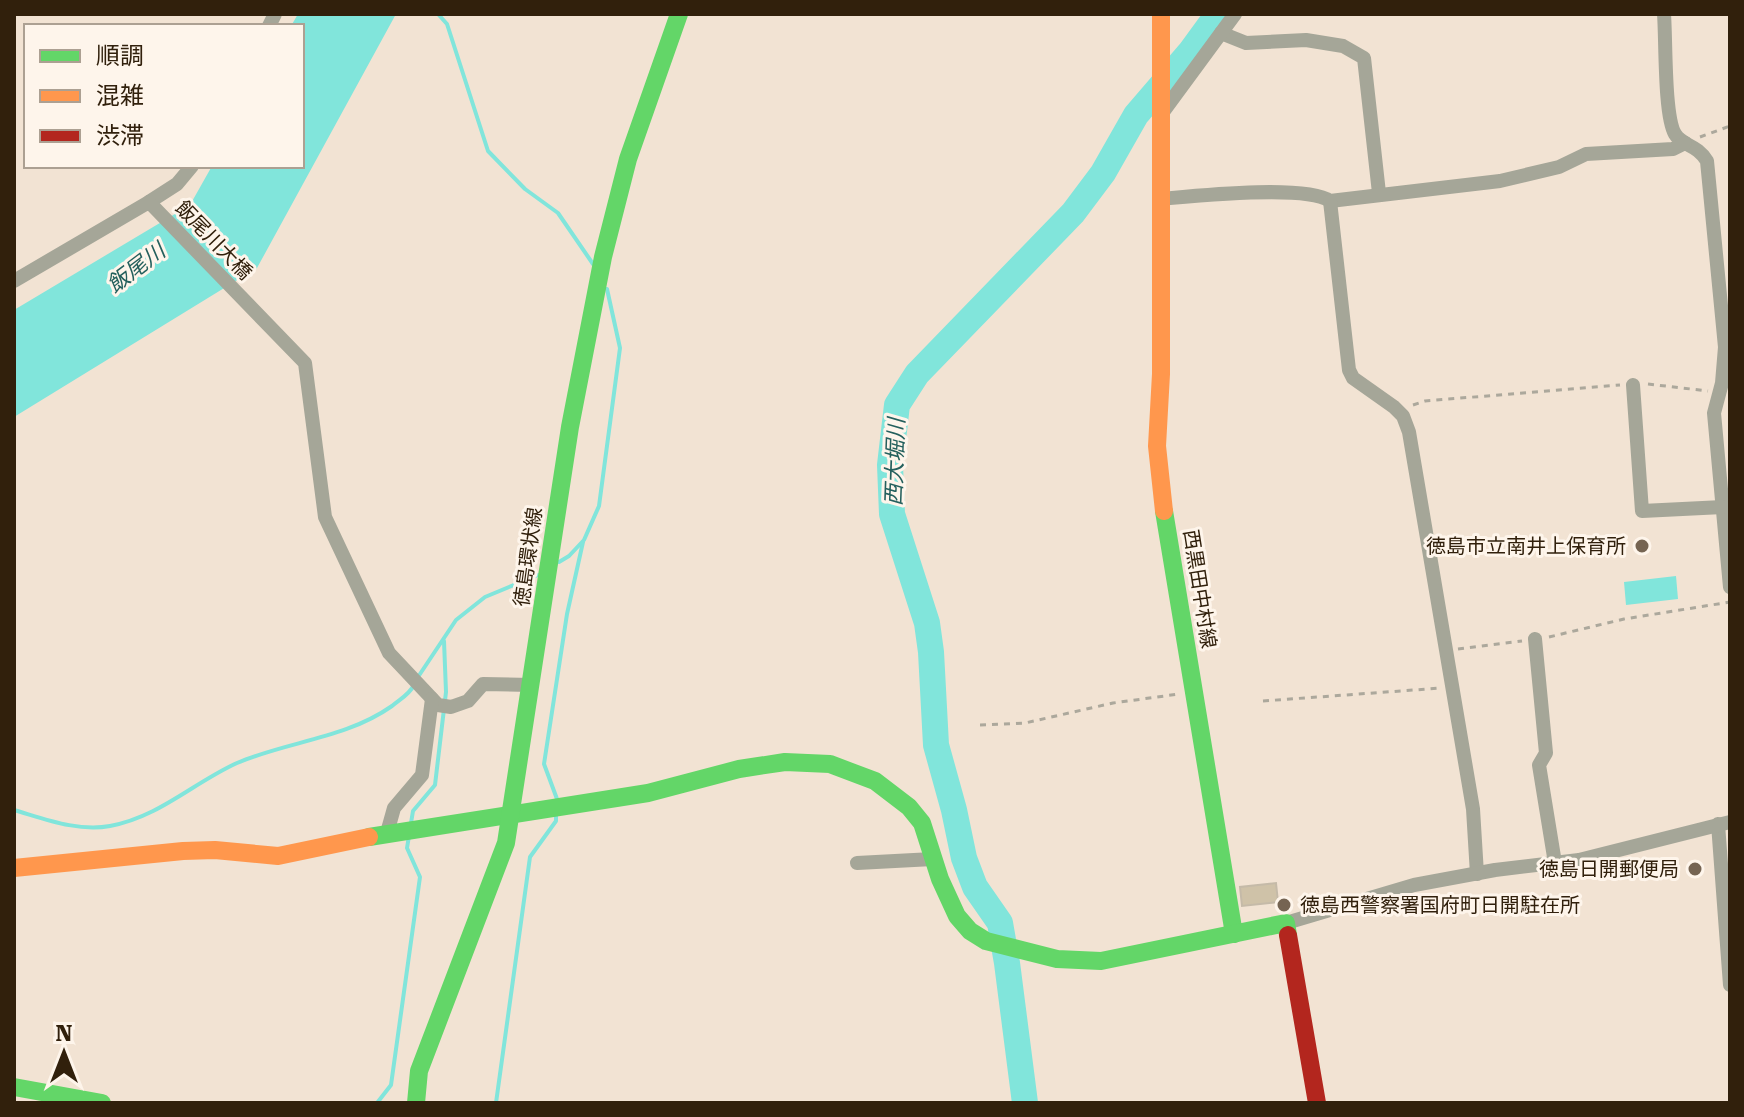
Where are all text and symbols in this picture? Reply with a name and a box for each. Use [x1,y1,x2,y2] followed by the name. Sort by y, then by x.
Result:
[24,24,304,168] legend
[96,42,144,70] text: 順調
[96,82,144,110] text: 混雑
[96,122,144,150] text: 渋滞
[171,196,257,284] street label: 飯尾川大橋
[102,237,171,298] water label: 飯尾川
[881,416,909,506] water label: 西大堀川
[509,506,547,608] street label: 徳島環状線
[1179,528,1221,650] street label: 西黒田中村線
[1426,534,1626,558] place label: 徳島市立南井上保育所
[1633,537,1651,555] marker: 徳島市立南井上保育所
[1539,857,1679,881] place label: 徳島日開郵便局
[1686,860,1704,878] marker: 徳島日開郵便局
[1300,893,1580,917] place label: 徳島西警察署国府町日開駐在所
[1275,896,1293,914] marker: 徳島西警察署国府町日開駐在所
[24,1013,104,1093] north arrow
[56,1021,73,1046] text: N

